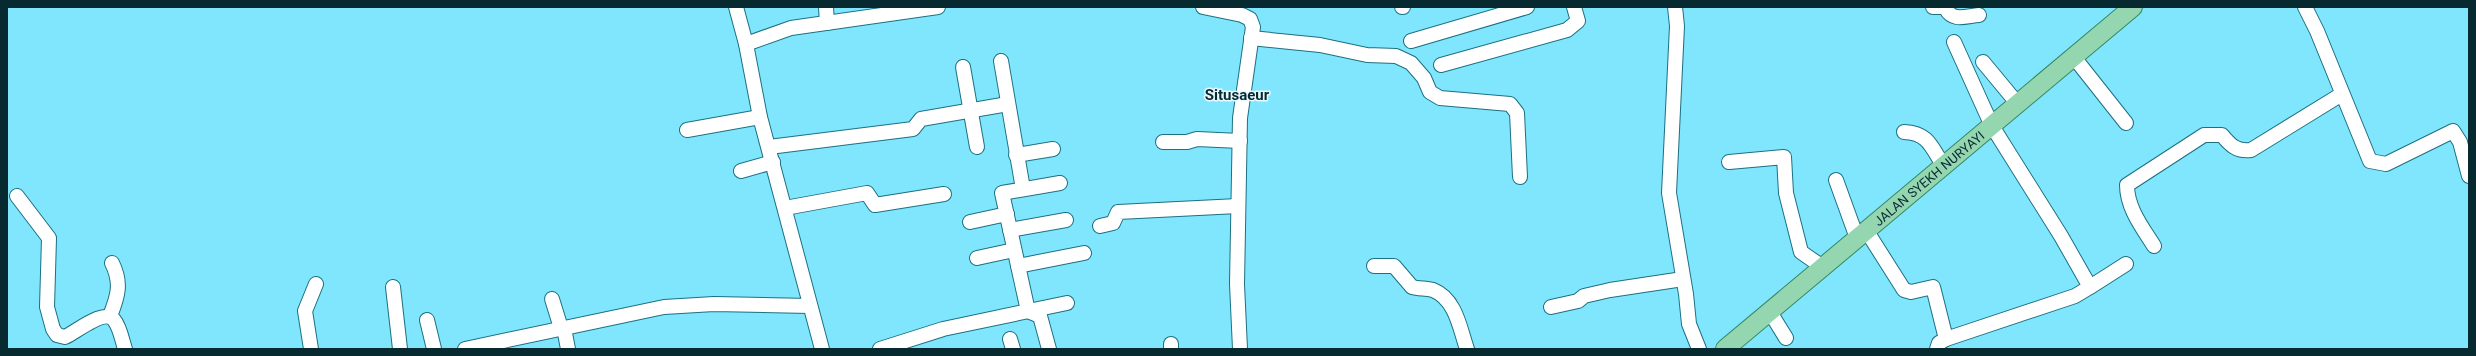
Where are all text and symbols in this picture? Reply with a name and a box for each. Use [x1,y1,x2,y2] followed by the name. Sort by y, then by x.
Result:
[1205,86,1270,104] district label: Situsaeur
[1871,128,1987,229] street label: JALAN SYEKH NURYAYI

